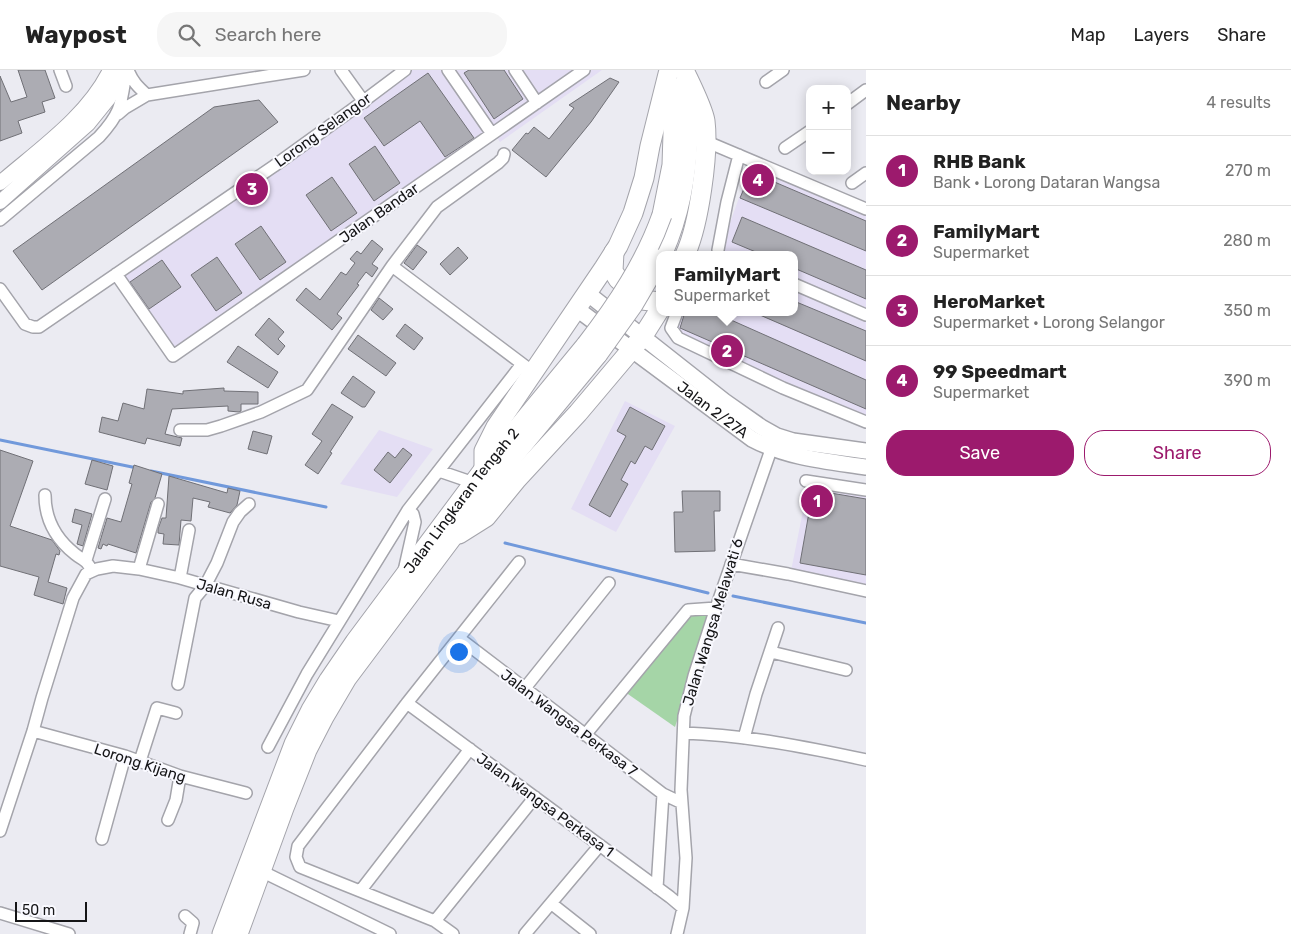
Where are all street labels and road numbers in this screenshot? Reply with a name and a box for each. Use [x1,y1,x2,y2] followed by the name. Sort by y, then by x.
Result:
[271,89,375,171] street label: Lorong Selangor
[336,179,422,247] street label: Jalan Bandar
[674,377,752,442] street label: Jalan 2/27A
[400,424,523,577] street label: Jalan Lingkaran Tengah 2
[679,536,747,708] street label: Jalan Wangsa Melawati 6
[194,575,274,613] street label: Jalan Rusa
[497,666,641,780] street label: Jalan Wangsa Perkasa 7
[92,740,188,786] street label: Lorong Kijang
[473,749,617,861] street label: Jalan Wangsa Perkasa 1

